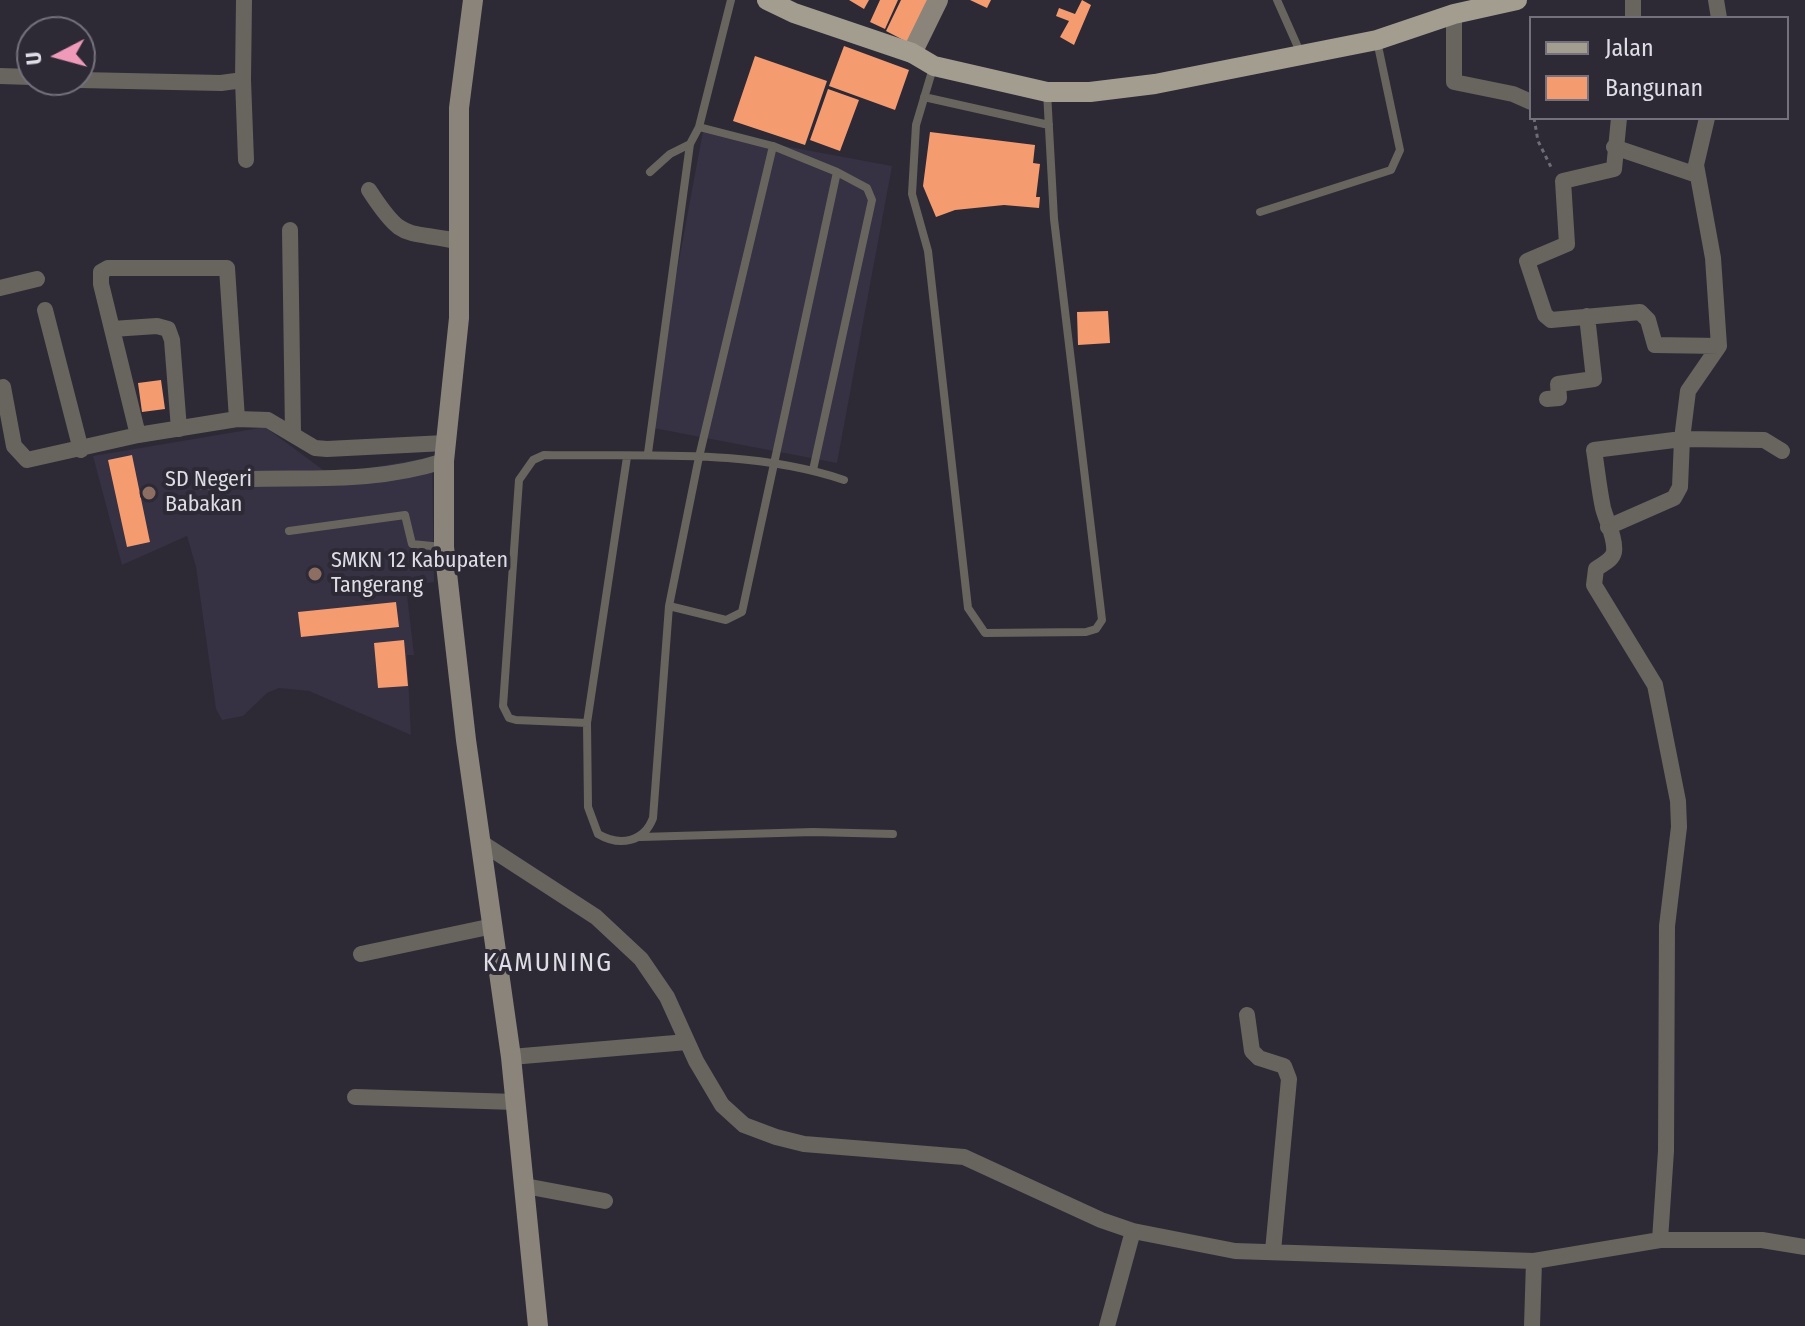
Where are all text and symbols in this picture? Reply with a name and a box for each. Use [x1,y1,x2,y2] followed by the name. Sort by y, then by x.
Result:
[16,16,96,96] north arrow
[1529,16,1789,120] legend
[1605,34,1654,62] text: Jalan
[20,51,48,66] text: U
[1605,74,1703,102] text: Bangunan
[165,467,252,518] place label: SD Negeri Babakan
[140,484,158,502] marker: SD Negeri Babakan
[331,548,508,600] place label: SMKN 12 Kabupaten Tangerang
[306,565,324,583] marker: SMKN 12 Kabupaten Tangerang
[483,948,613,980] district label: KAMUNING

